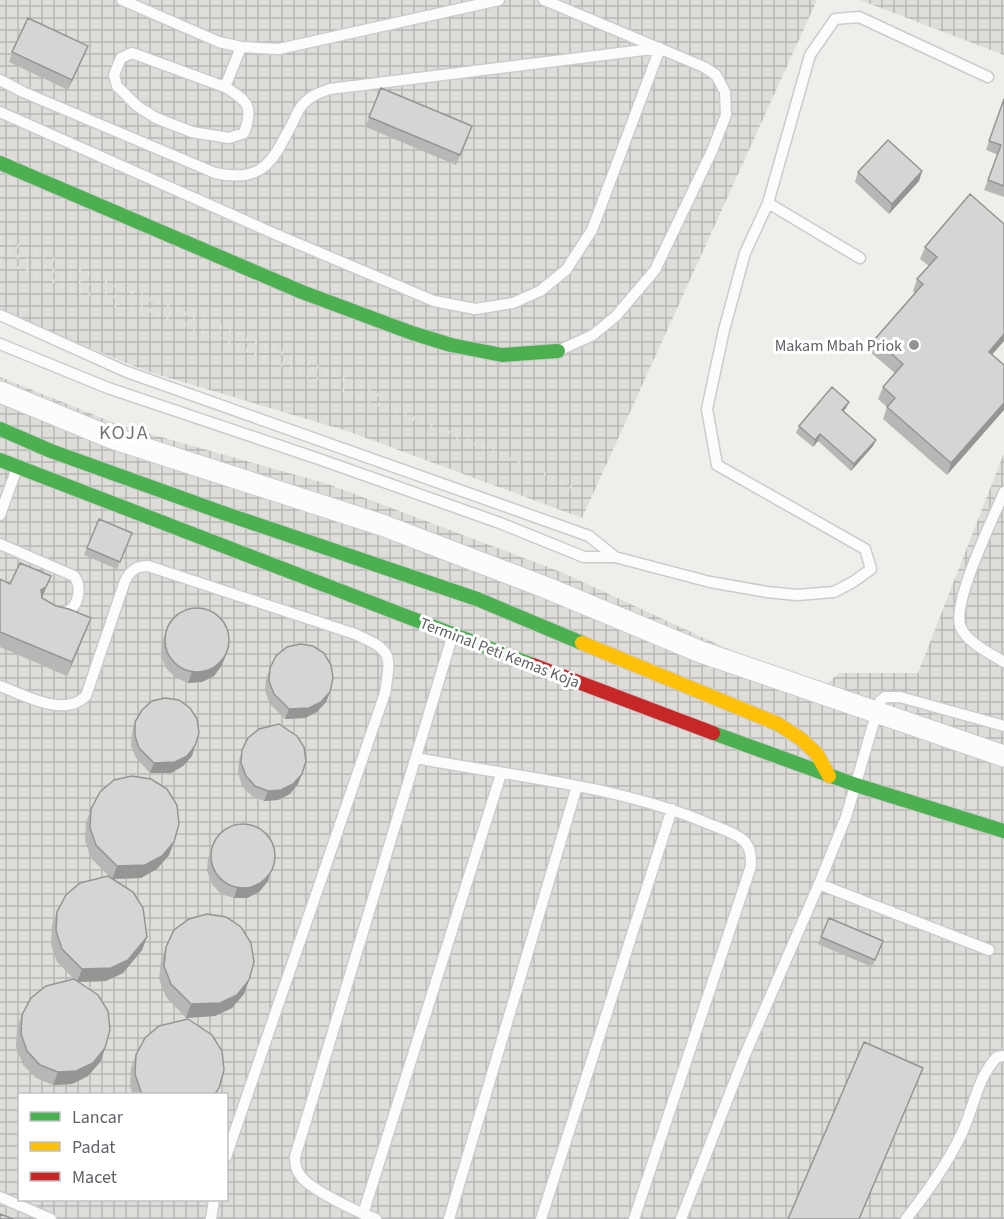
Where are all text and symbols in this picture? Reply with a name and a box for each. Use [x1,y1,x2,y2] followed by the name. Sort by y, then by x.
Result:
[775,335,902,357] place label: Makam Mbah Priok
[907,338,921,352] marker: Makam Mbah Priok
[99,419,149,447] district label: KOJA
[417,612,583,694] street label: Terminal Peti Kemas Koja
[18,1093,228,1201] legend
[72,1105,124,1130] text: Lancar
[72,1135,115,1160] text: Padat
[72,1165,117,1190] text: Macet

